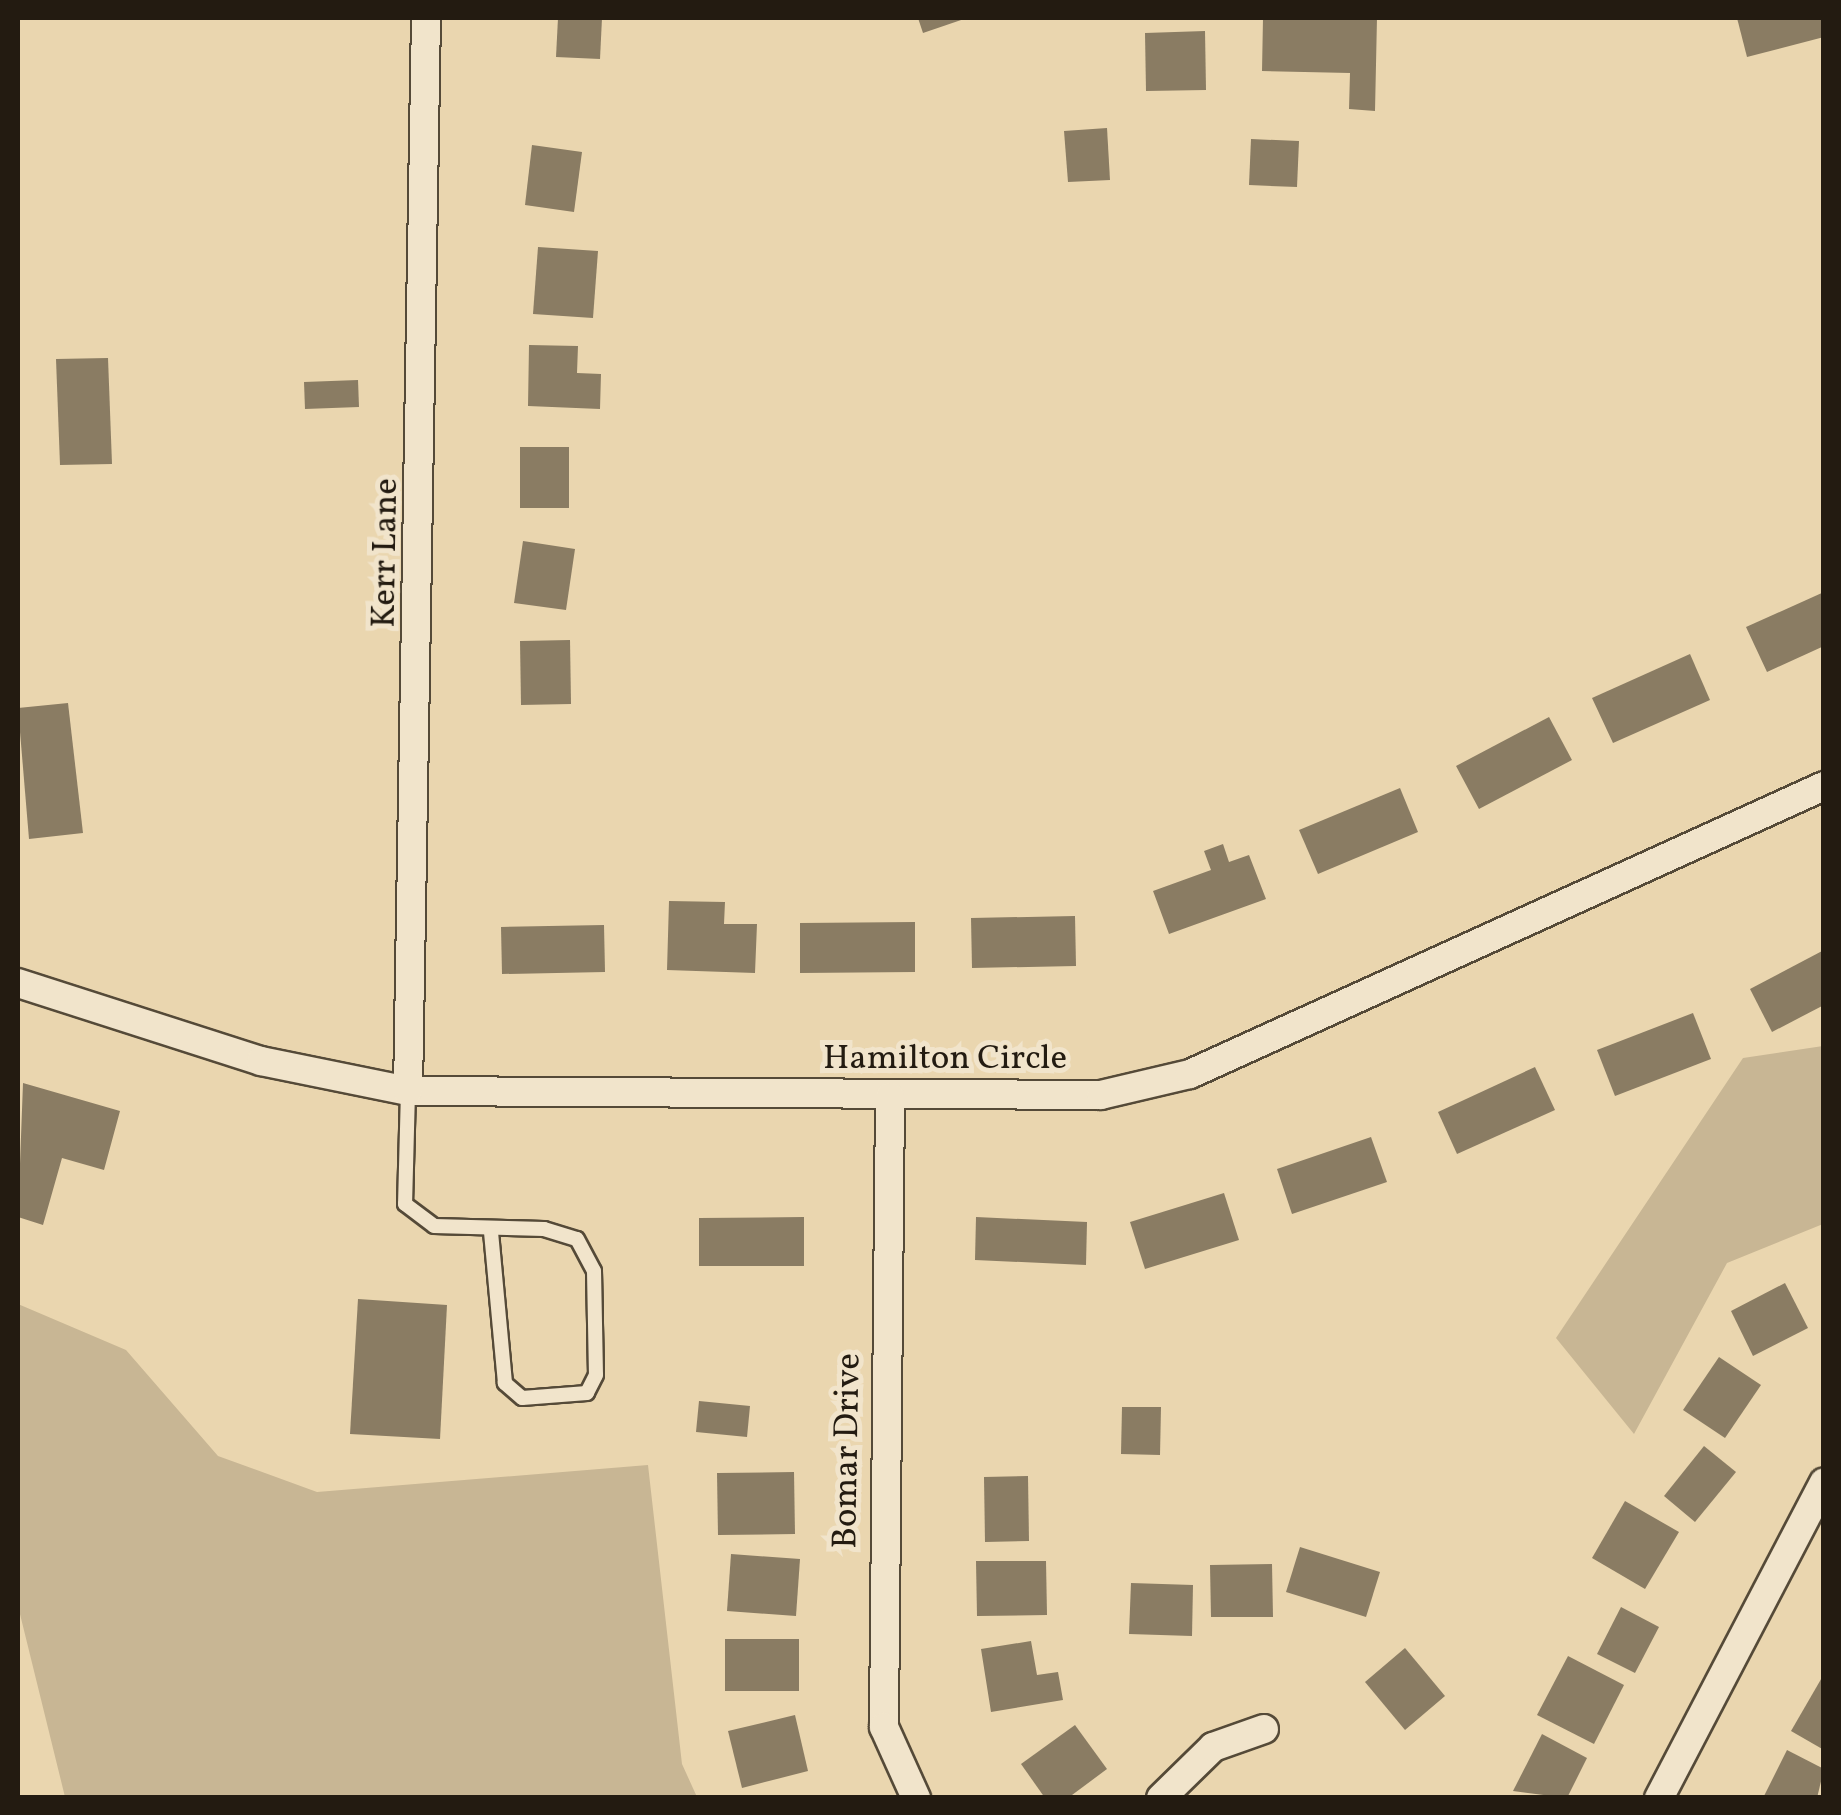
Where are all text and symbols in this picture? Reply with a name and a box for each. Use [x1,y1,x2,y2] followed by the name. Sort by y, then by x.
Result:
[364,478,408,628] street label: Kerr Lane
[823,1038,1067,1080] street label: Hamilton Circle
[825,1353,871,1549] street label: Bomar Drive

